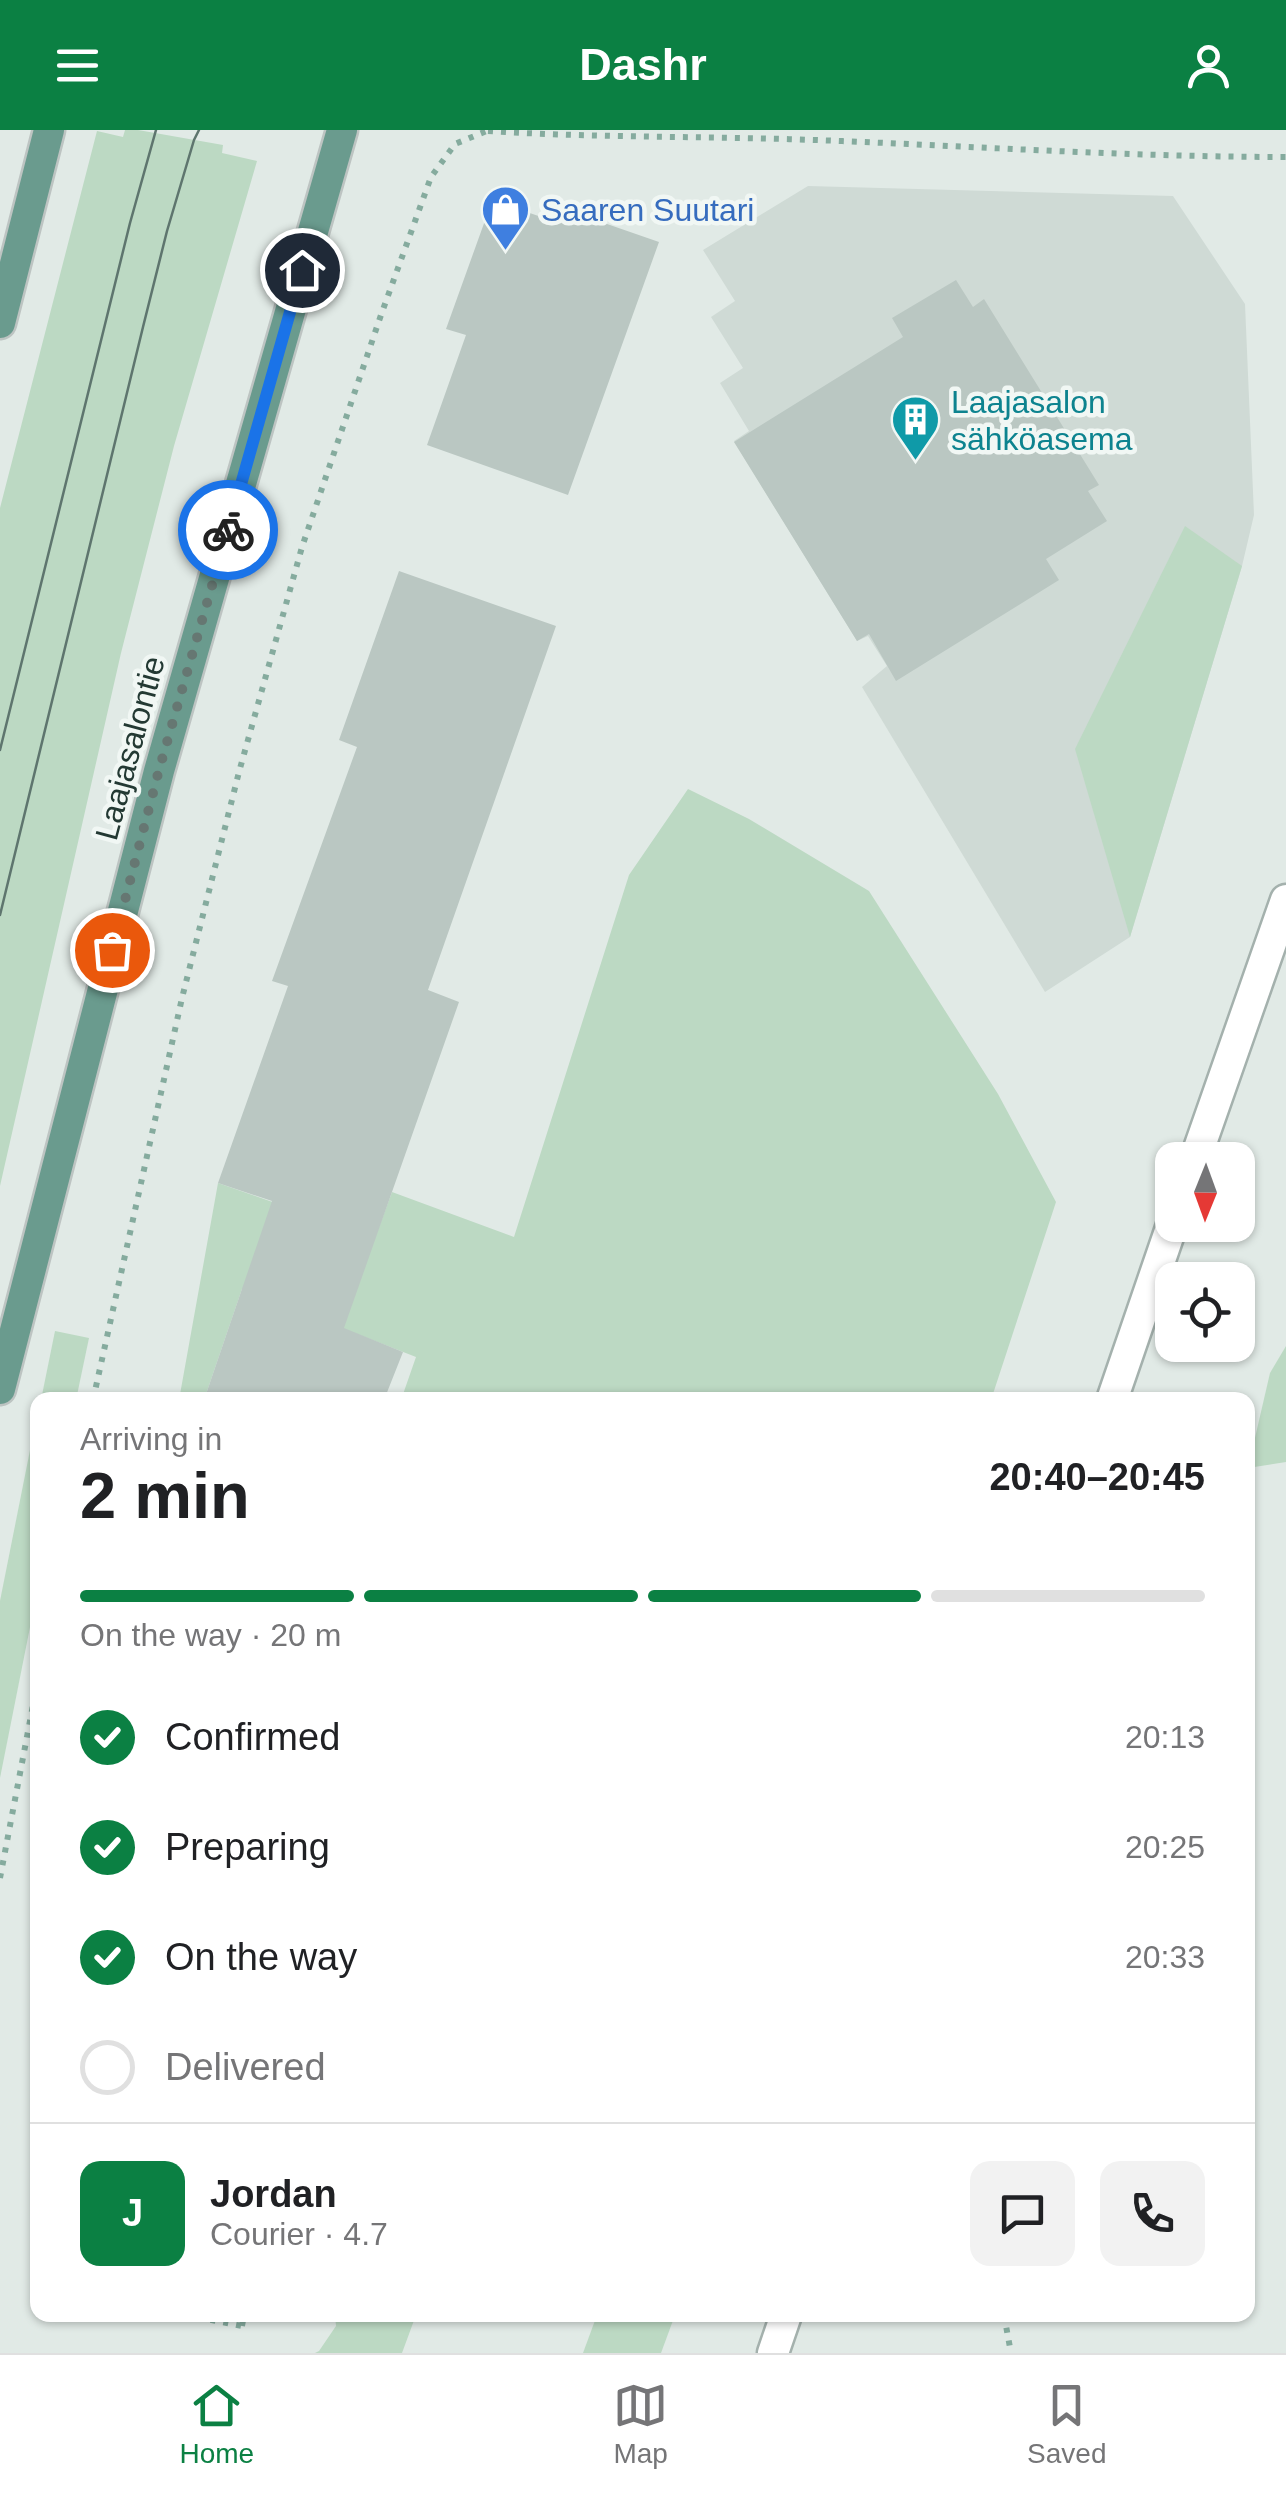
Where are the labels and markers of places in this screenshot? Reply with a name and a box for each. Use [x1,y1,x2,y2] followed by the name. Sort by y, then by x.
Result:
[480,184,532,252] shop icon: Saaren Suutari
[541,192,754,228] place label: Saaren Suutari
[260,228,345,313] pin
[951,384,1133,457] place label: Laajasalon sähköasema
[890,394,942,462] building icon: Laajasalon sähköasema
[70,908,155,993] pin

